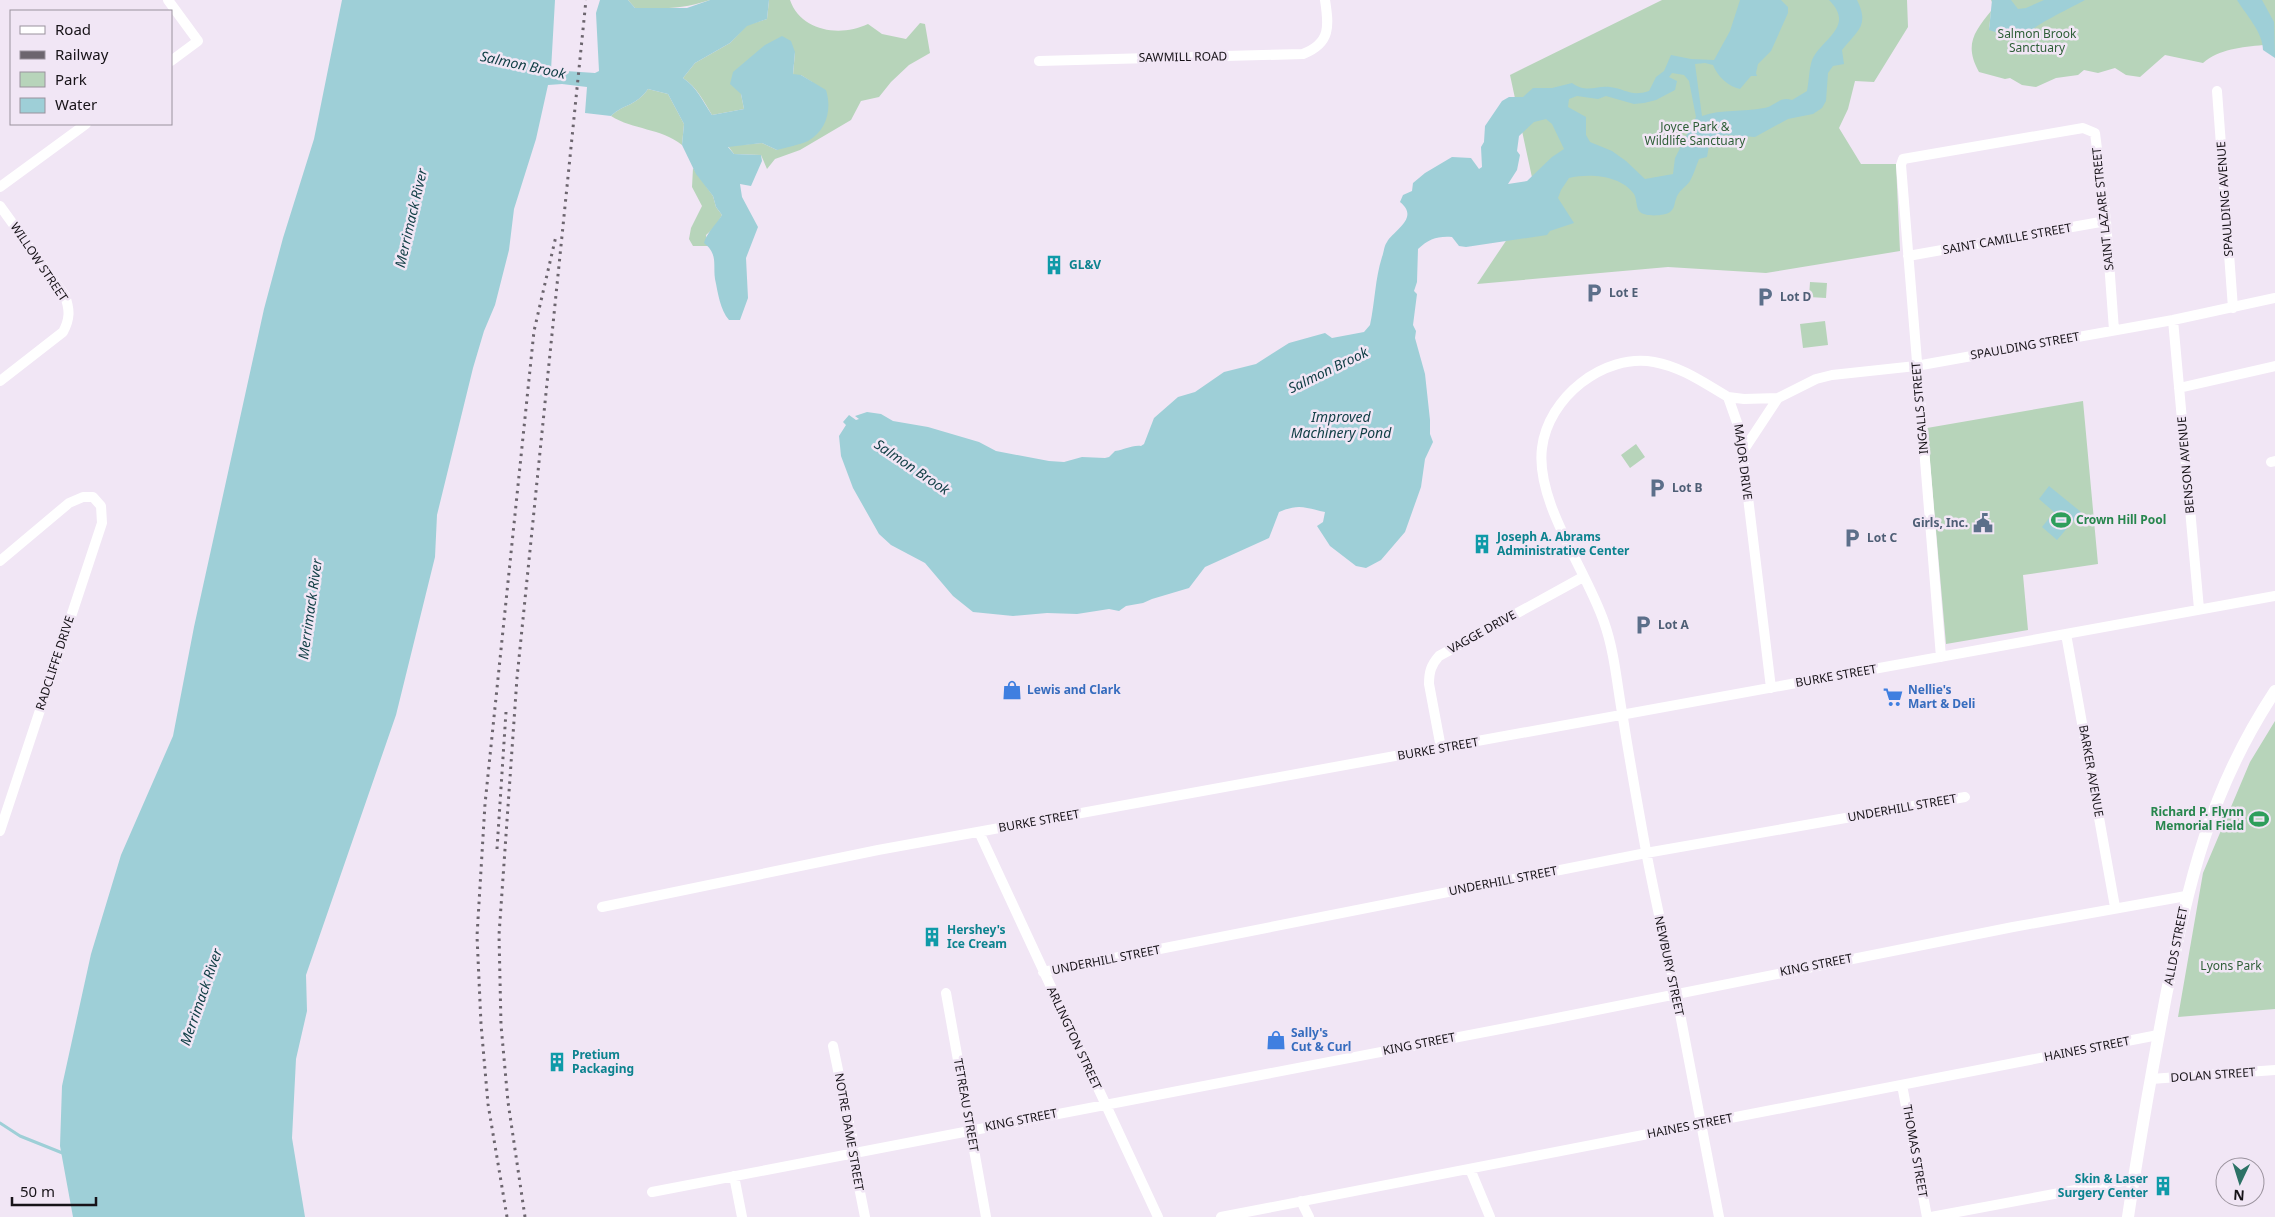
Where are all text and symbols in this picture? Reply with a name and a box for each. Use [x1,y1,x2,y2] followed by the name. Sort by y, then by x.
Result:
[10,10,172,125] legend
[55,19,91,39] text: Road
[1998,25,2077,56] park label: Salmon Brook Sanctuary
[55,44,109,64] text: Railway
[479,46,569,83] water label: Salmon Brook
[1139,47,1228,66] street label: SAWMILL ROAD
[55,69,87,89] text: Park
[55,94,97,114] text: Water
[1645,118,1746,149] park label: Joyce Park & Wildlife Sanctuary
[2212,141,2237,257] street label: SPAULDING AVENUE
[2088,146,2117,271] street label: SAINT LAZARE STREET
[390,166,431,269] water label: Merrimack River
[7,219,72,305] street label: WILLOW STREET
[1941,219,2073,258] street label: SAINT CAMILLE STREET
[1043,254,1065,276] building icon: GL&V
[1069,256,1101,273] place label: GL&V
[1583,282,1605,304] parking icon: Lot E
[1609,284,1639,301] place label: Lot E
[1754,286,1776,308] parking icon: Lot D
[1780,288,1812,305] place label: Lot D
[1969,327,2081,363] street label: SPAULDING STREET
[1285,341,1372,397] water label: Salmon Brook
[1907,361,1932,455] street label: INGALLS STREET
[1291,407,1392,442] water label: Improved Machinery Pond
[2173,416,2198,514] street label: BENSON AVENUE
[1730,423,1757,501] street label: MAJOR DRIVE
[871,434,954,499] water label: Salmon Brook
[1646,477,1668,499] parking icon: Lot B
[1672,479,1703,496] place label: Lot B
[2050,509,2072,531] sports icon: Crown Hill Pool
[2076,511,2166,528] place label: Crown Hill Pool
[1972,512,1994,534] public building icon: Girls, Inc.
[1912,514,1968,531] place label: Girls, Inc.
[1841,527,1863,549] parking icon: Lot C
[1496,528,1630,559] place label: Joseph A. Abrams Administrative Center
[1867,529,1898,546] place label: Lot C
[1471,533,1493,555] building icon: Joseph A. Abrams Administrative Center
[293,557,326,660] water label: Merrimack River
[1445,606,1519,657] street label: VAGGE DRIVE
[31,613,78,712] street label: RADCLIFFE DRIVE
[1632,614,1654,636] parking icon: Lot A
[1658,616,1690,633] place label: Lot A
[1794,660,1878,691] street label: BURKE STREET
[1001,679,1023,701] shop icon: Lewis and Clark
[1027,681,1121,698] place label: Lewis and Clark
[1908,681,1975,712] place label: Nellie's Mart & Deli
[1882,686,1904,708] supermarket icon: Nellie's Mart & Deli
[2075,724,2108,818] street label: BARKER AVENUE
[1396,733,1480,764] street label: BURKE STREET
[1846,790,1958,825] street label: UNDERHILL STREET
[2151,803,2244,834] place label: Richard P. Flynn Memorial Field
[997,805,1081,836] street label: BURKE STREET
[2248,808,2270,830] sports icon: Richard P. Flynn Memorial Field
[1447,862,1559,899] street label: UNDERHILL STREET
[2160,905,2191,987] street label: ALLDS STREET
[1651,914,1688,1018] street label: NEWBURY STREET
[947,921,1007,952] place label: Hershey's Ice Cream
[921,926,943,948] building icon: Hershey's Ice Cream
[1050,941,1162,978] street label: UNDERHILL STREET
[175,945,226,1048] water label: Merrimack River
[1778,949,1854,980] street label: KING STREET
[2200,957,2262,974] park label: Lyons Park
[1043,983,1106,1092] street label: ARLINGTON STREET
[1291,1024,1351,1055] place label: Sally's Cut & Curl
[1381,1028,1457,1059] street label: KING STREET
[1265,1029,1287,1051] shop icon: Sally's Cut & Curl
[2043,1032,2131,1065] street label: HAINES STREET
[572,1046,634,1077] place label: Pretium Packaging
[546,1051,568,1073] building icon: Pretium Packaging
[950,1057,983,1153] street label: TETREAU STREET
[2170,1063,2256,1086] street label: DOLAN STREET
[831,1072,868,1193] street label: NOTRE DAME STREET
[1899,1103,1932,1199] street label: THOMAS STREET
[983,1104,1059,1135] street label: KING STREET
[1646,1109,1734,1142] street label: HAINES STREET
[2215,1157,2265,1207] north arrow
[2058,1170,2149,1201] place label: Skin & Laser Surgery Center
[12,1174,96,1206] scale bar
[2152,1175,2174,1197] building icon: Skin & Laser Surgery Center
[20,1181,55,1201] text: 50 m
[2233,1186,2245,1205] text: N

